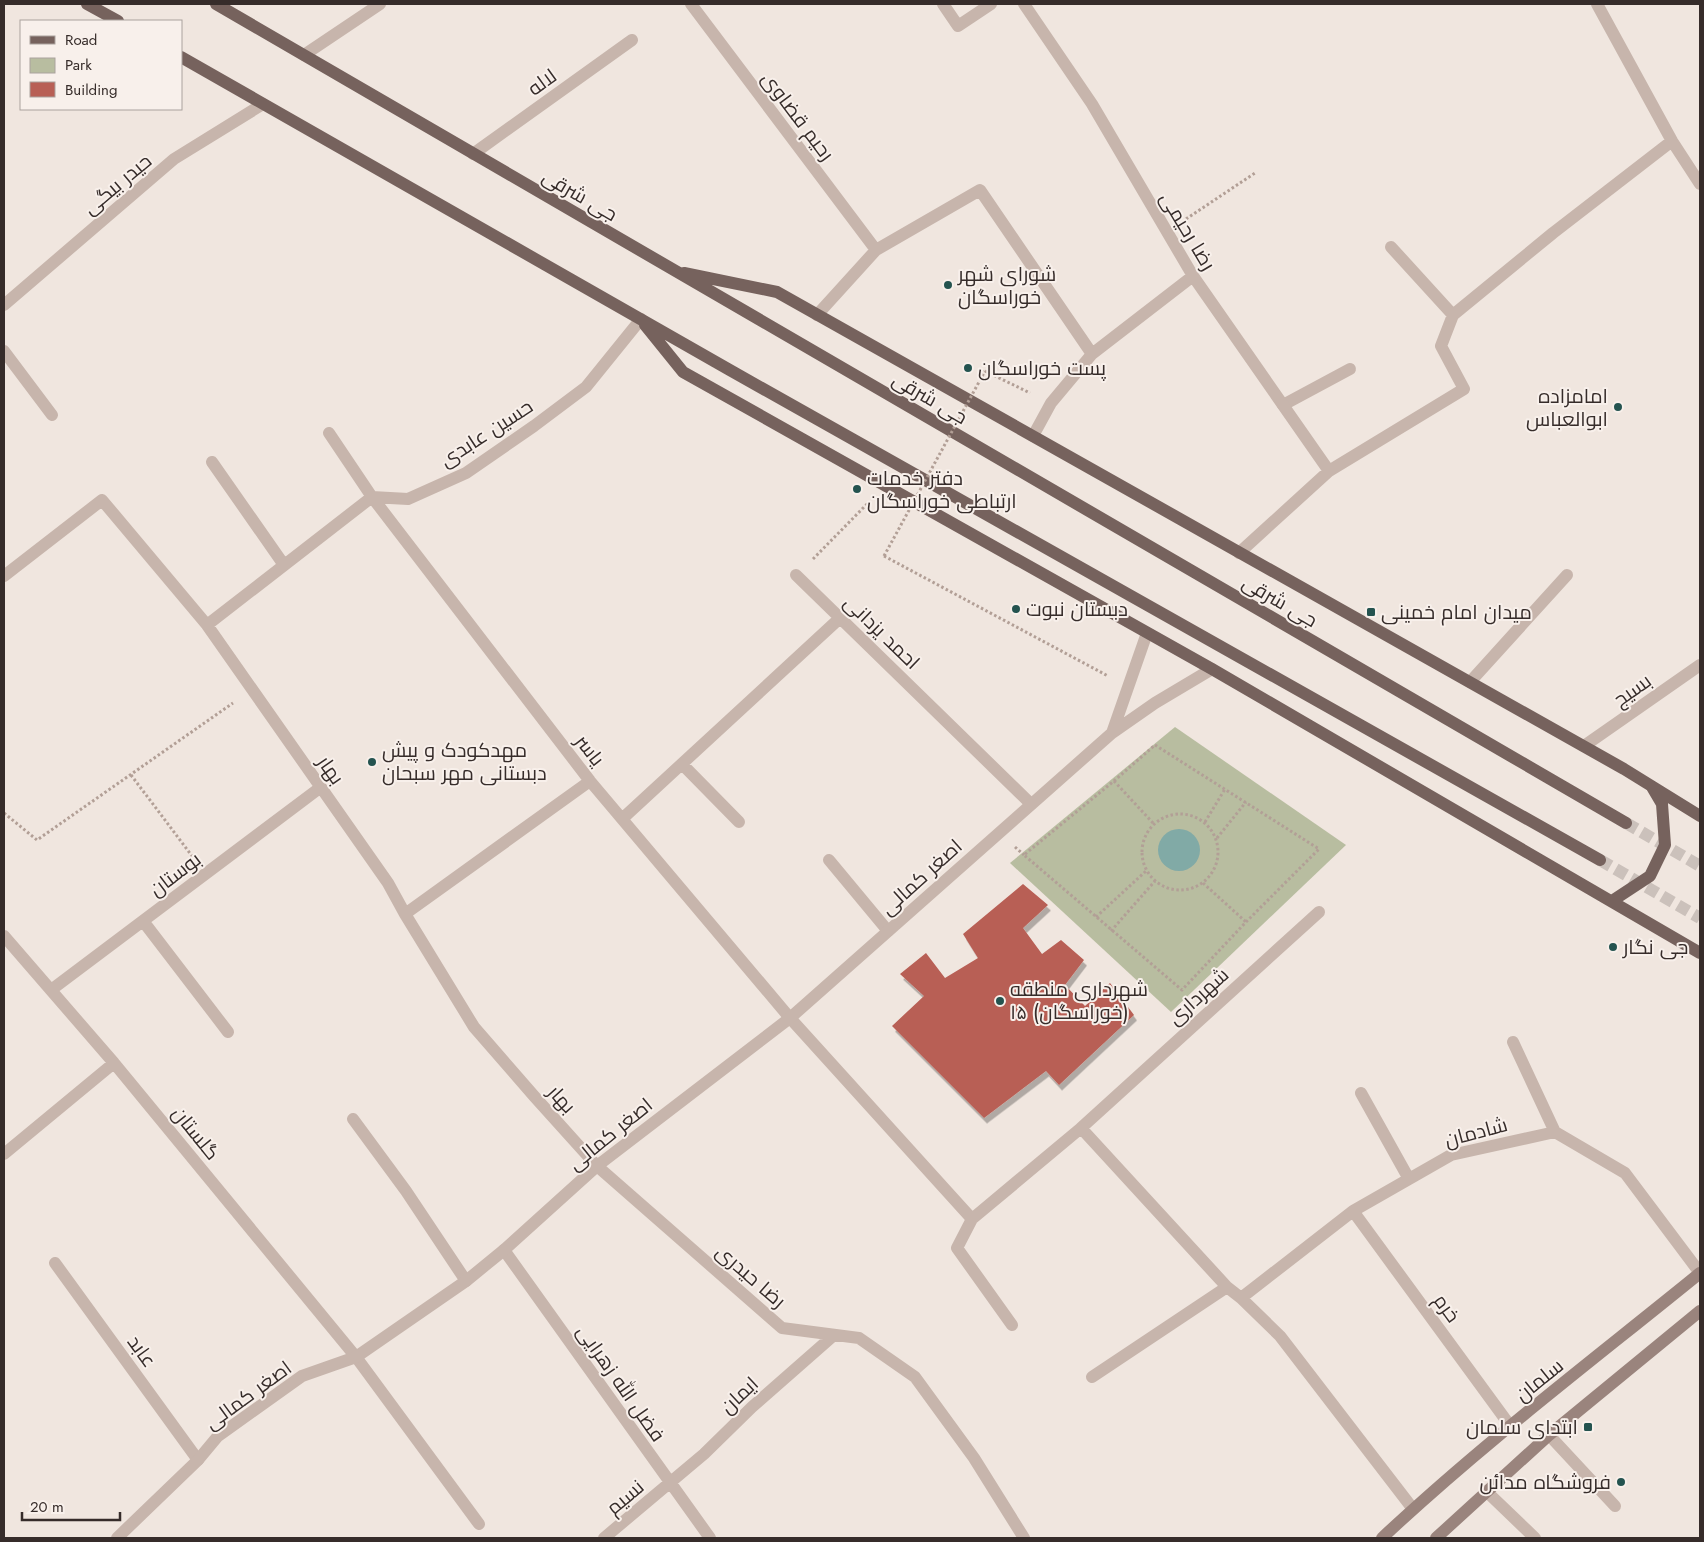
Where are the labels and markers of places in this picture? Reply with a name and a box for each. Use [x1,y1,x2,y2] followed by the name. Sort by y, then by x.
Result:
[957,260,1056,312] place label: شورای شهر خوراسگان
[942,279,954,291] marker: شورای شهر خوراسگان
[978,354,1107,383] place label: پست خوراسگان
[962,362,974,374] marker: پست خوراسگان
[1526,382,1608,434] place label: امامزاده ابوالعباس
[1612,401,1624,413] marker: امامزاده ابوالعباس
[867,464,1017,516] place label: دفتر خدمات ارتباطی خوراسگان
[851,483,863,495] marker: دفتر خدمات ارتباطی خوراسگان
[1026,595,1128,624] place label: دبستان نبوت
[1381,598,1532,627] place label: میدان امام خمینی
[1010,603,1022,615] marker: دبستان نبوت
[1365,606,1377,618] marker: میدان امام خمینی
[382,736,547,788] place label: مهدکودک و پیش دبستانی مهر سبحان
[366,756,378,768] marker: مهدکودک و پیش دبستانی مهر سبحان
[1622,933,1688,962] place label: جی نگار
[1607,941,1619,953] marker: جی نگار
[1010,975,1148,1027] place label: شهرداری منطقه ۱۵ (خوراسگان)
[994,995,1006,1007] marker: شهرداری منطقه ۱۵ (خوراسگان)
[1466,1413,1578,1442] place label: ابتدای سلمان
[1582,1421,1594,1433] marker: ابتدای سلمان
[1479,1468,1611,1497] place label: فروشگاه مدائن
[1615,1476,1627,1488] marker: فروشگاه مدائن

